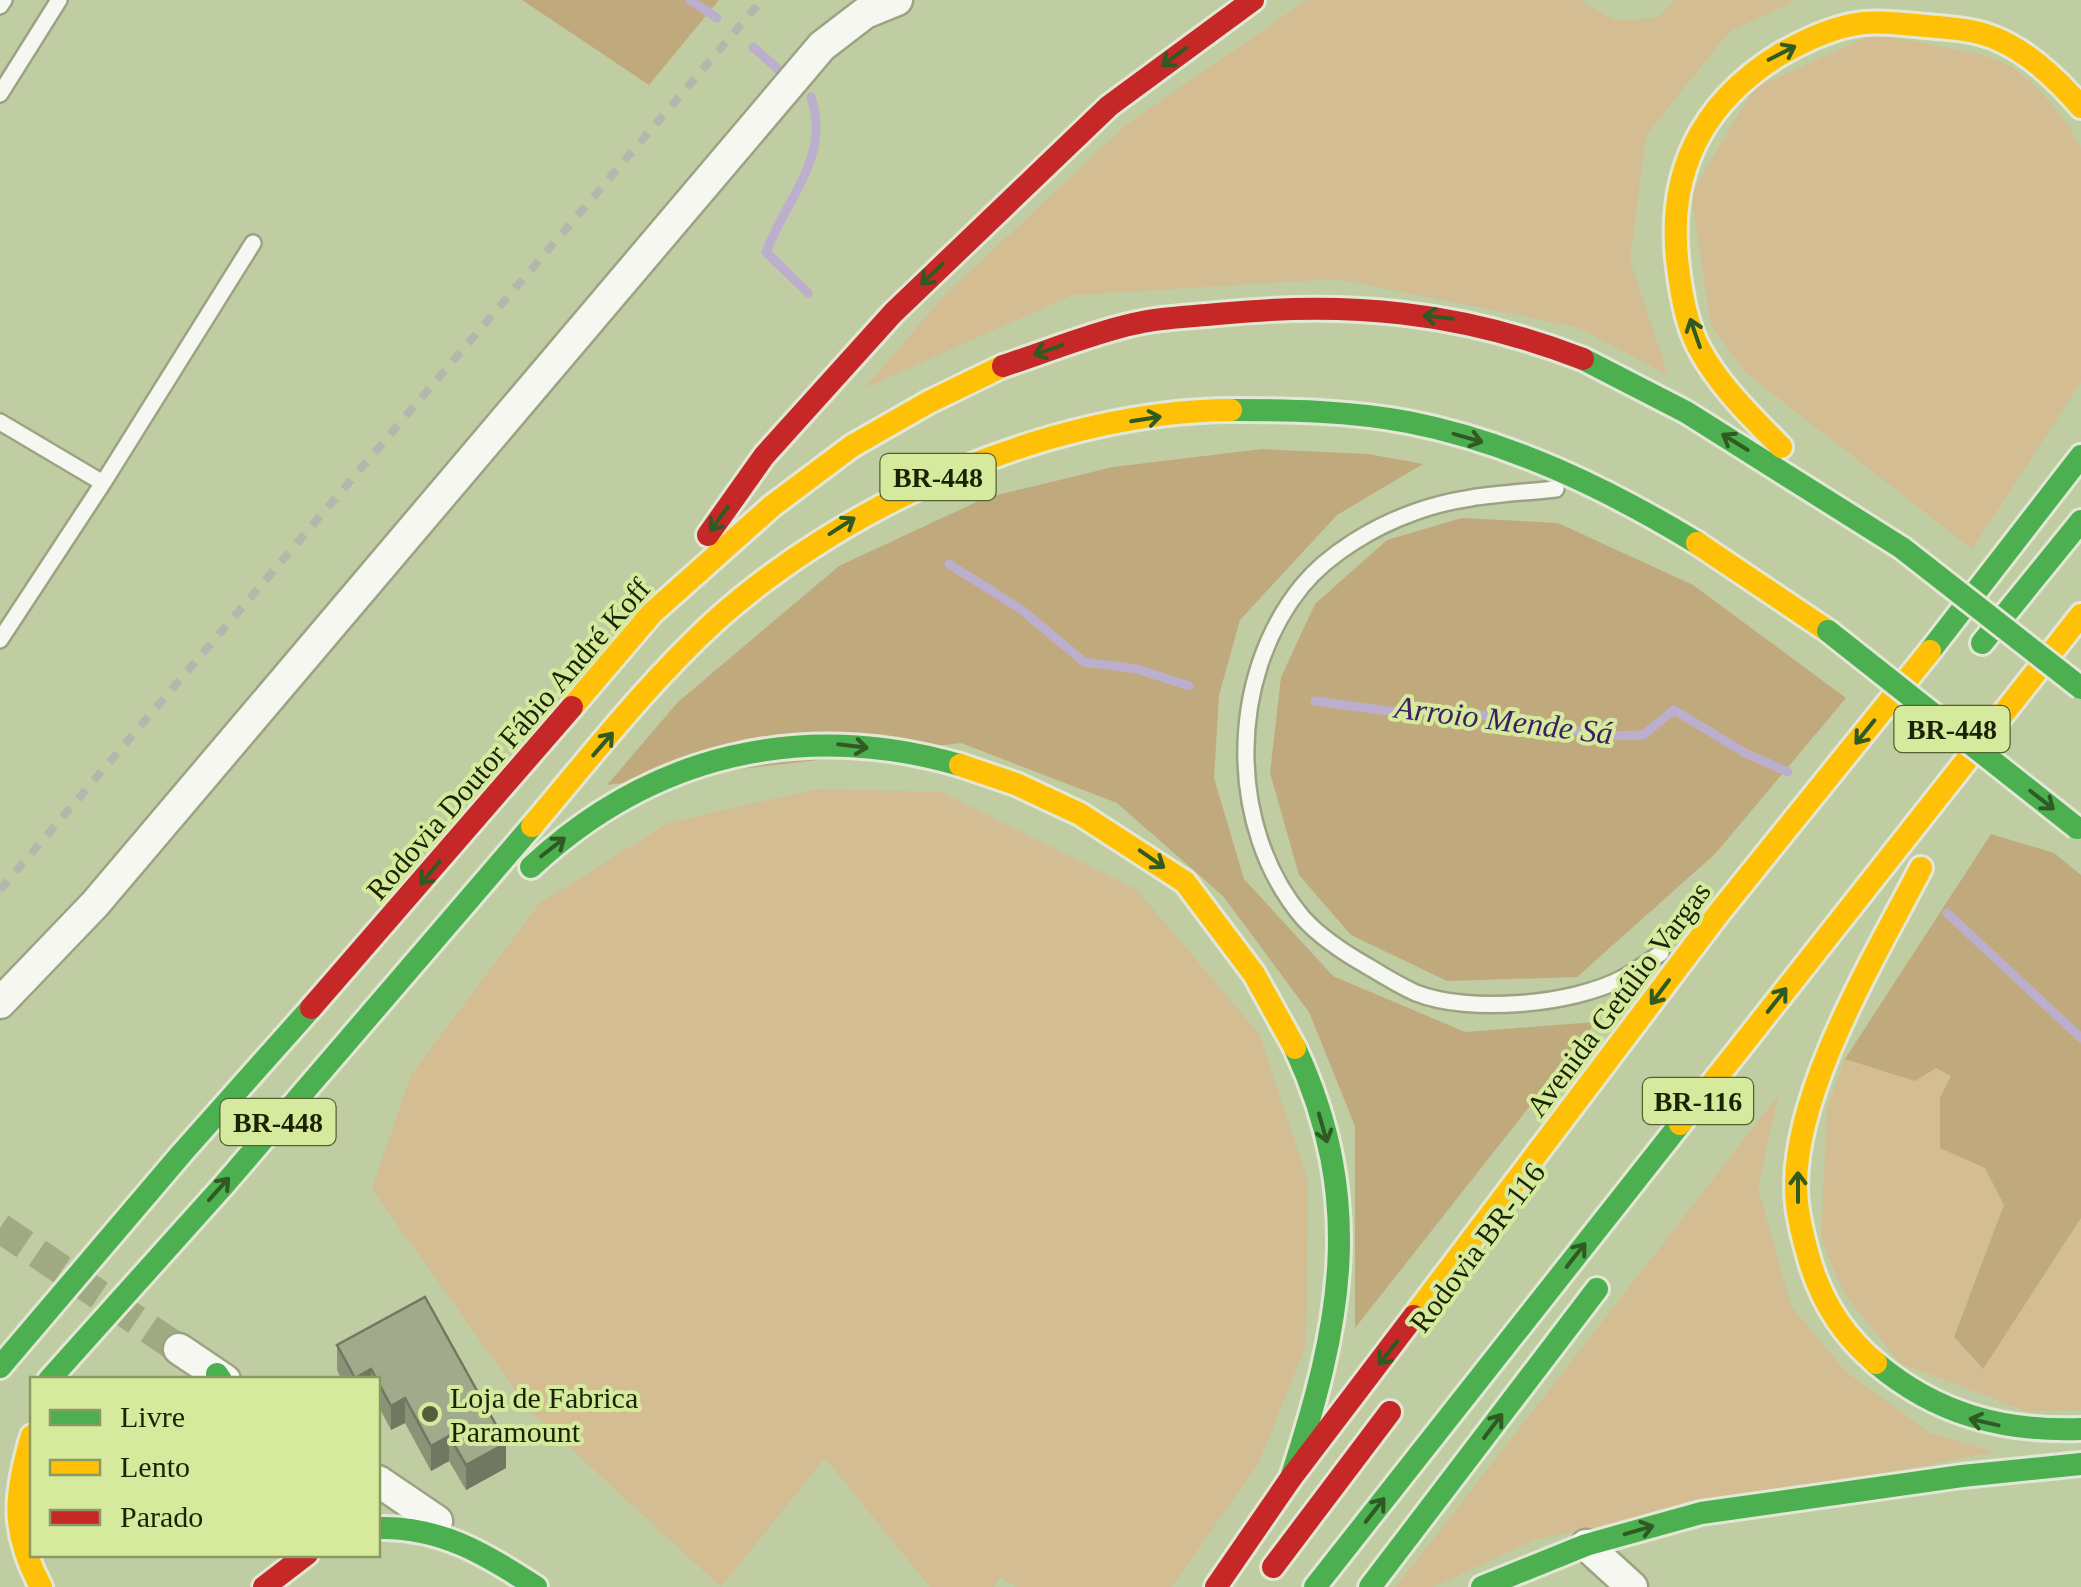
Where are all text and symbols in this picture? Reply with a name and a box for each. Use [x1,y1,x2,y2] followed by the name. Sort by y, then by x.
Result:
[1766,43,1796,62] one-way arrow
[1161,46,1187,68] one-way arrow
[921,262,945,286] one-way arrow
[1422,307,1454,326] one-way arrow
[1685,319,1703,350] one-way arrow
[1034,342,1065,360] one-way arrow
[1130,410,1162,428] one-way arrow
[1452,430,1483,449] one-way arrow
[1721,432,1750,452] one-way arrow
[880,454,996,500] road number: BR-448
[709,504,730,532] one-way arrow
[827,516,856,537] one-way arrow
[360,572,656,906] street label: Rodovia Doutor Fábio André Koff
[1391,689,1615,751] water label: Arroio Mende Sá
[1894,706,2010,752] road number: BR-448
[1854,719,1876,745] one-way arrow
[591,732,614,757] one-way arrow
[836,737,869,756] one-way arrow
[2028,789,2055,810] one-way arrow
[539,837,566,858] one-way arrow
[1138,848,1166,869] one-way arrow
[418,860,441,885] one-way arrow
[1519,875,1717,1123] street label: Avenida Getúlio Vargas
[1649,978,1670,1005] one-way arrow
[1767,987,1788,1014] one-way arrow
[1643,1078,1753,1124] road number: BR-116
[220,1099,336,1145] road number: BR-448
[1315,1112,1333,1144] one-way arrow
[1403,1156,1551,1338] street label: Rodovia BR-116
[1788,1171,1808,1204] one-way arrow
[207,1177,230,1202] one-way arrow
[1565,1242,1586,1269] one-way arrow
[1377,1339,1398,1366] one-way arrow
[30,1377,380,1557] legend
[450,1381,638,1448] place label: Loja de Fabrica Paramount
[120,1400,185,1433] text: Livre
[419,1403,441,1425] marker: Loja de Fabrica Paramount
[1969,1412,2001,1430] one-way arrow
[1482,1413,1503,1440] one-way arrow
[120,1450,190,1483] text: Lento
[1364,1498,1386,1524] one-way arrow
[120,1500,203,1533] text: Parado
[1623,1520,1654,1538] one-way arrow

